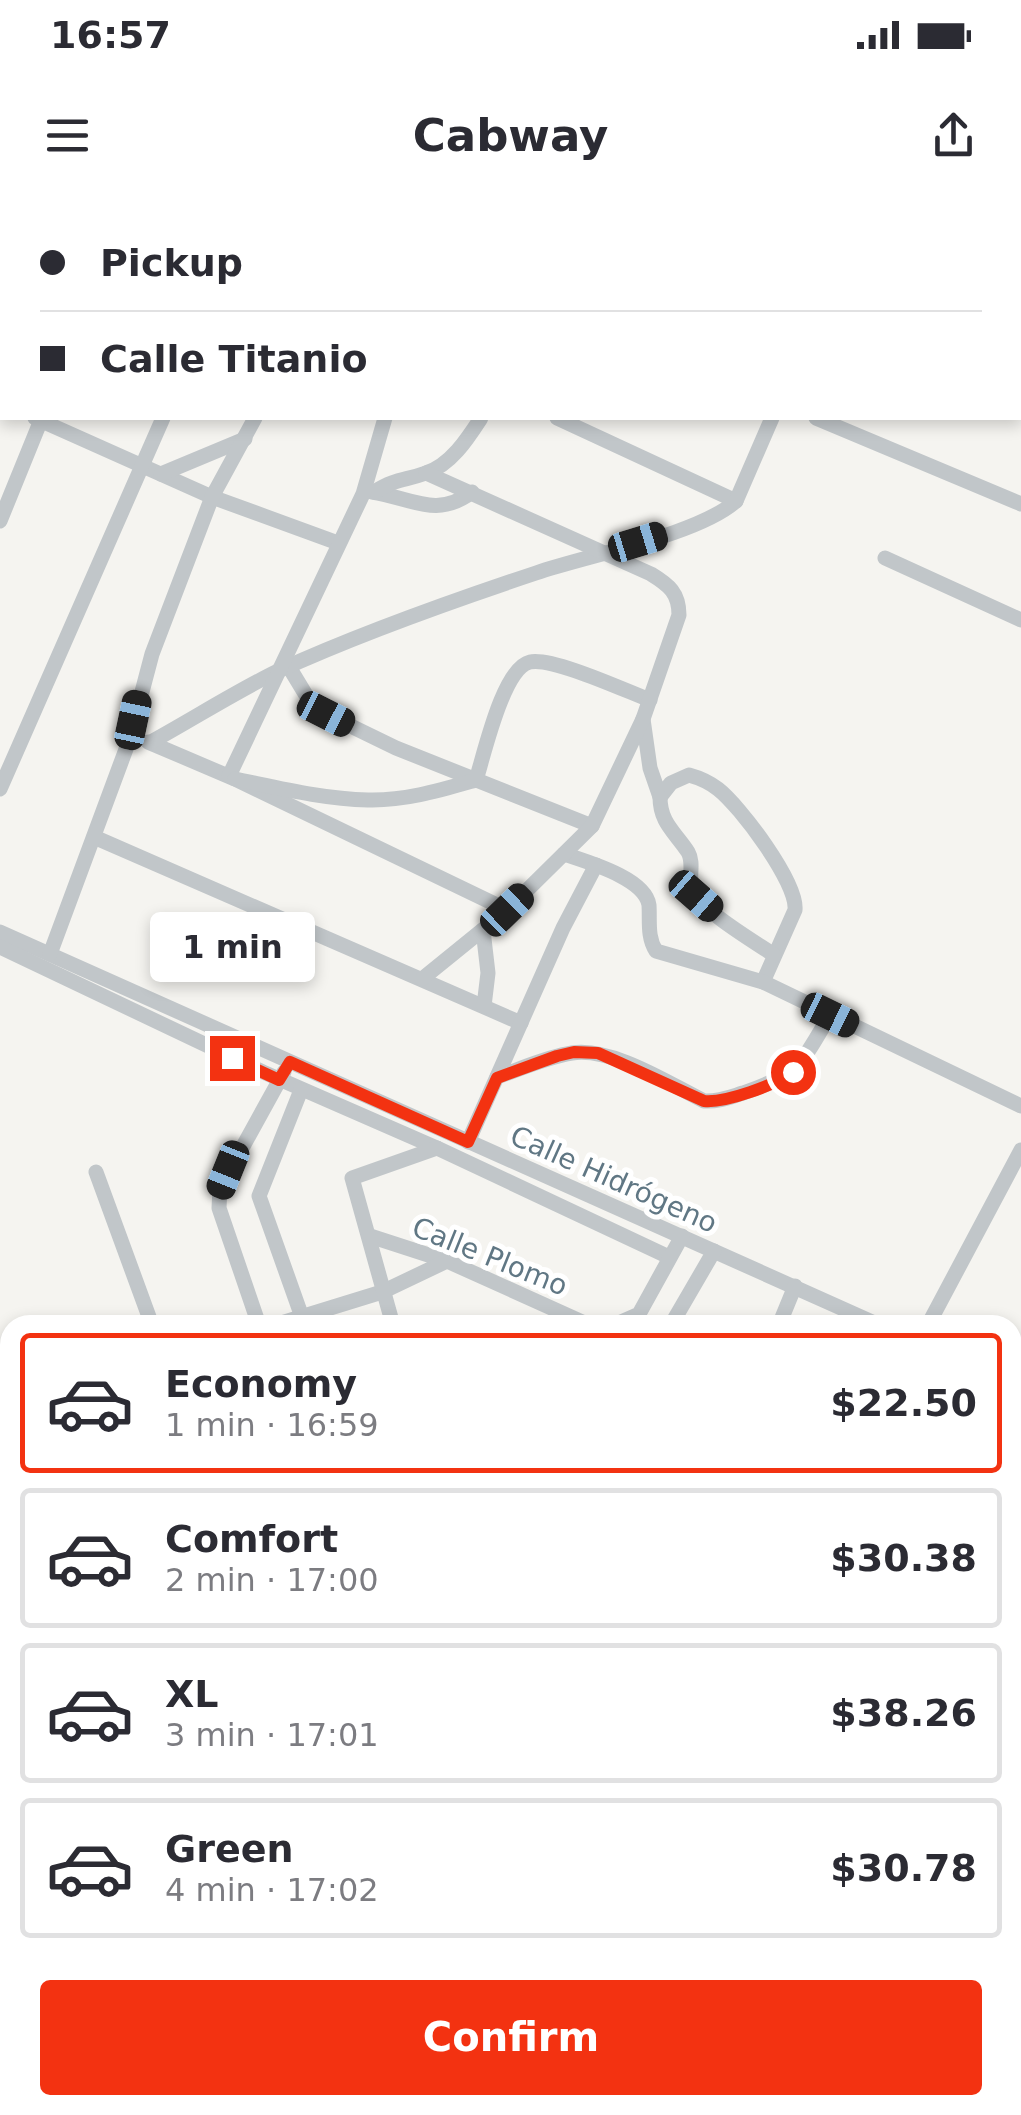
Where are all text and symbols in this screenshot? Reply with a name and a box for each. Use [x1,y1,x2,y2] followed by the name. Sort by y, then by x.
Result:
[50,13,171,57] text: 16:57
[40,108,95,163] icon: menu
[926,108,981,163] icon: share
[413,109,608,162] text: Cabway
[100,241,243,285] text: Pickup
[100,337,368,381] text: Calle Titanio
[605,519,671,565] car
[292,687,360,741] car
[112,688,154,752] car
[664,865,728,927] car
[475,878,539,942] car
[150,913,314,983] callout: 1 min
[182,928,283,966] text: 1 min
[796,988,864,1042] car
[210,1036,255,1081] route end
[771,1050,816,1095] route start
[505,1119,722,1240] street label: Calle Hidrógeno
[203,1137,253,1203] car
[407,1210,572,1303] street label: Calle Plomo
[45,1358,135,1448] icon: car
[165,1362,357,1406] text: Economy
[830,1381,977,1425] text: $22.50
[165,1406,379,1444] text: 1 min · 16:59
[45,1513,135,1603] icon: car
[165,1517,338,1561] text: Comfort
[830,1536,977,1580] text: $30.38
[165,1561,379,1599] text: 2 min · 17:00
[45,1668,135,1758] icon: car
[165,1672,219,1716] text: XL
[830,1691,977,1735] text: $38.26
[165,1716,379,1754] text: 3 min · 17:01
[45,1823,135,1913] icon: car
[165,1827,294,1871] text: Green
[830,1846,977,1890] text: $30.78
[165,1871,379,1909] text: 4 min · 17:02
[40,1980,982,2095] button: Confirm

